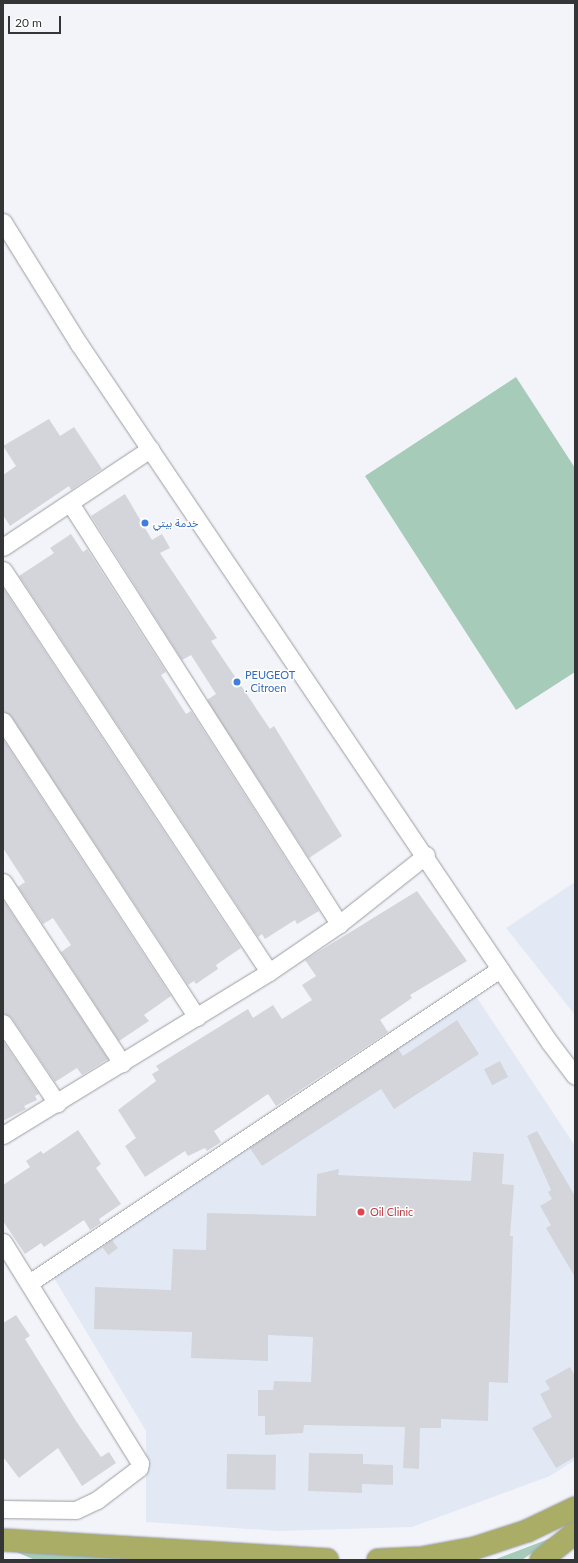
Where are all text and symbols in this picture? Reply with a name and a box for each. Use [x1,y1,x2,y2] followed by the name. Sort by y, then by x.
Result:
[10,8,63,34] scale bar
[15,15,42,30] text: 20 m
[153,516,199,530] place label: خدمة بيتي
[140,518,150,528] marker: خدمة بيتي
[245,669,295,695] place label: PEUGEOT . Citroen
[232,677,242,687] marker: PEUGEOT . Citroen
[370,1205,413,1219] place label: Oil Clinic
[355,1206,367,1218] marker: Oil Clinic

